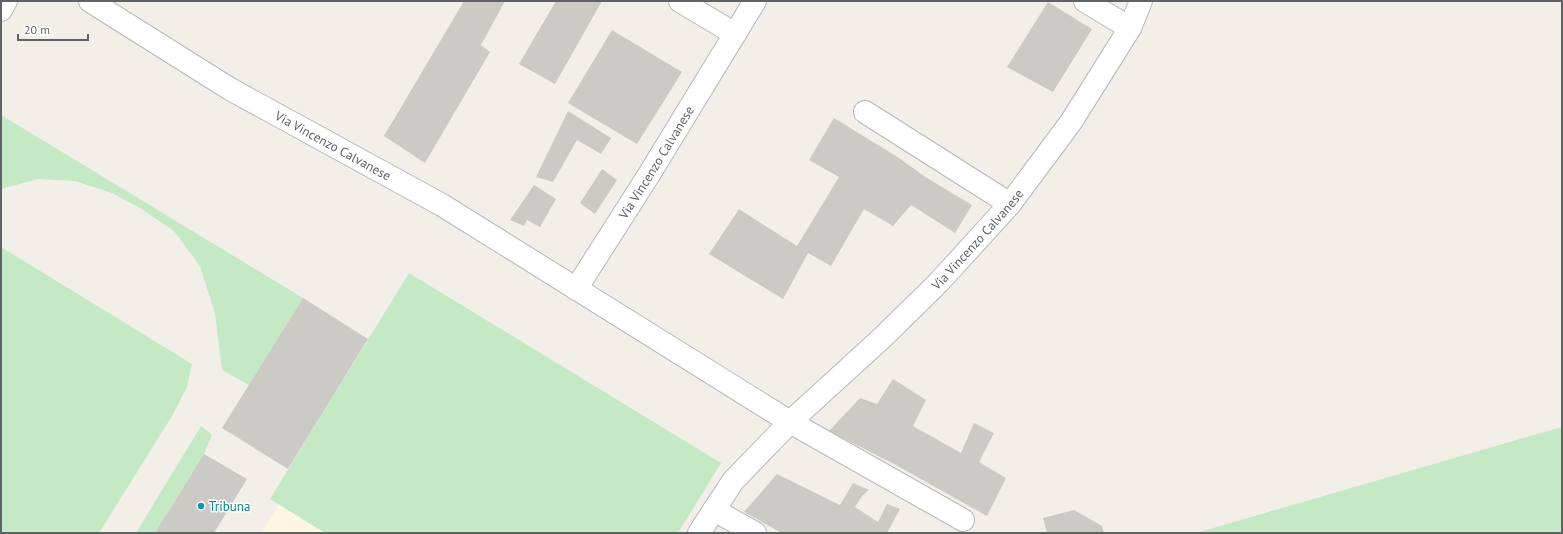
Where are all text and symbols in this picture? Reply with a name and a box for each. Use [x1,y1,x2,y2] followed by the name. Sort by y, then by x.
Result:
[18,16,88,42] scale bar
[24,22,50,37] text: 20 m
[614,103,698,223] street label: Via Vincenzo Calvanese
[271,106,394,184] street label: Via Vincenzo Calvanese
[927,185,1027,294] street label: Via Vincenzo Calvanese
[209,498,250,515] place label: Tribuna
[196,501,206,511] marker: Tribuna

